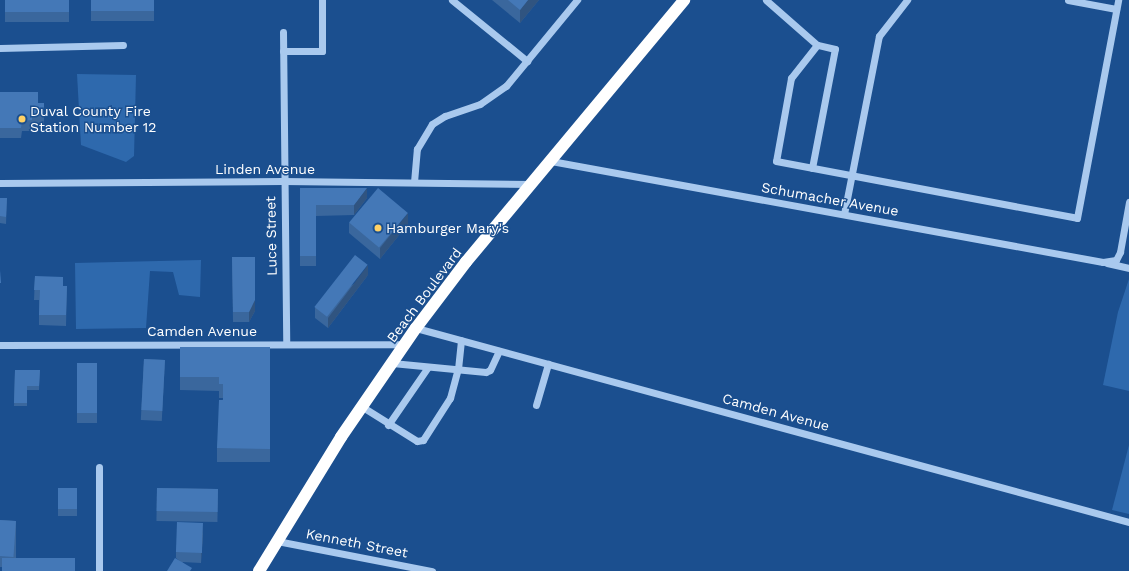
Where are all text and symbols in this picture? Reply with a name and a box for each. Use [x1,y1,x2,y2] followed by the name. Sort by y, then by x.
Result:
[30,103,157,136] place label: Duval County Fire Station Number 12
[17,114,27,124] marker: Duval County Fire Station Number 12
[215,161,315,177] street label: Linden Avenue
[760,179,900,219] street label: Schumacher Avenue
[262,196,280,276] street label: Luce Street
[386,220,509,236] place label: Hamburger Mary's
[373,223,383,233] marker: Hamburger Mary's
[383,244,465,346] street label: Beach Boulevard
[147,323,257,339] street label: Camden Avenue
[720,390,832,434] street label: Camden Avenue
[305,525,409,561] street label: Kenneth Street

